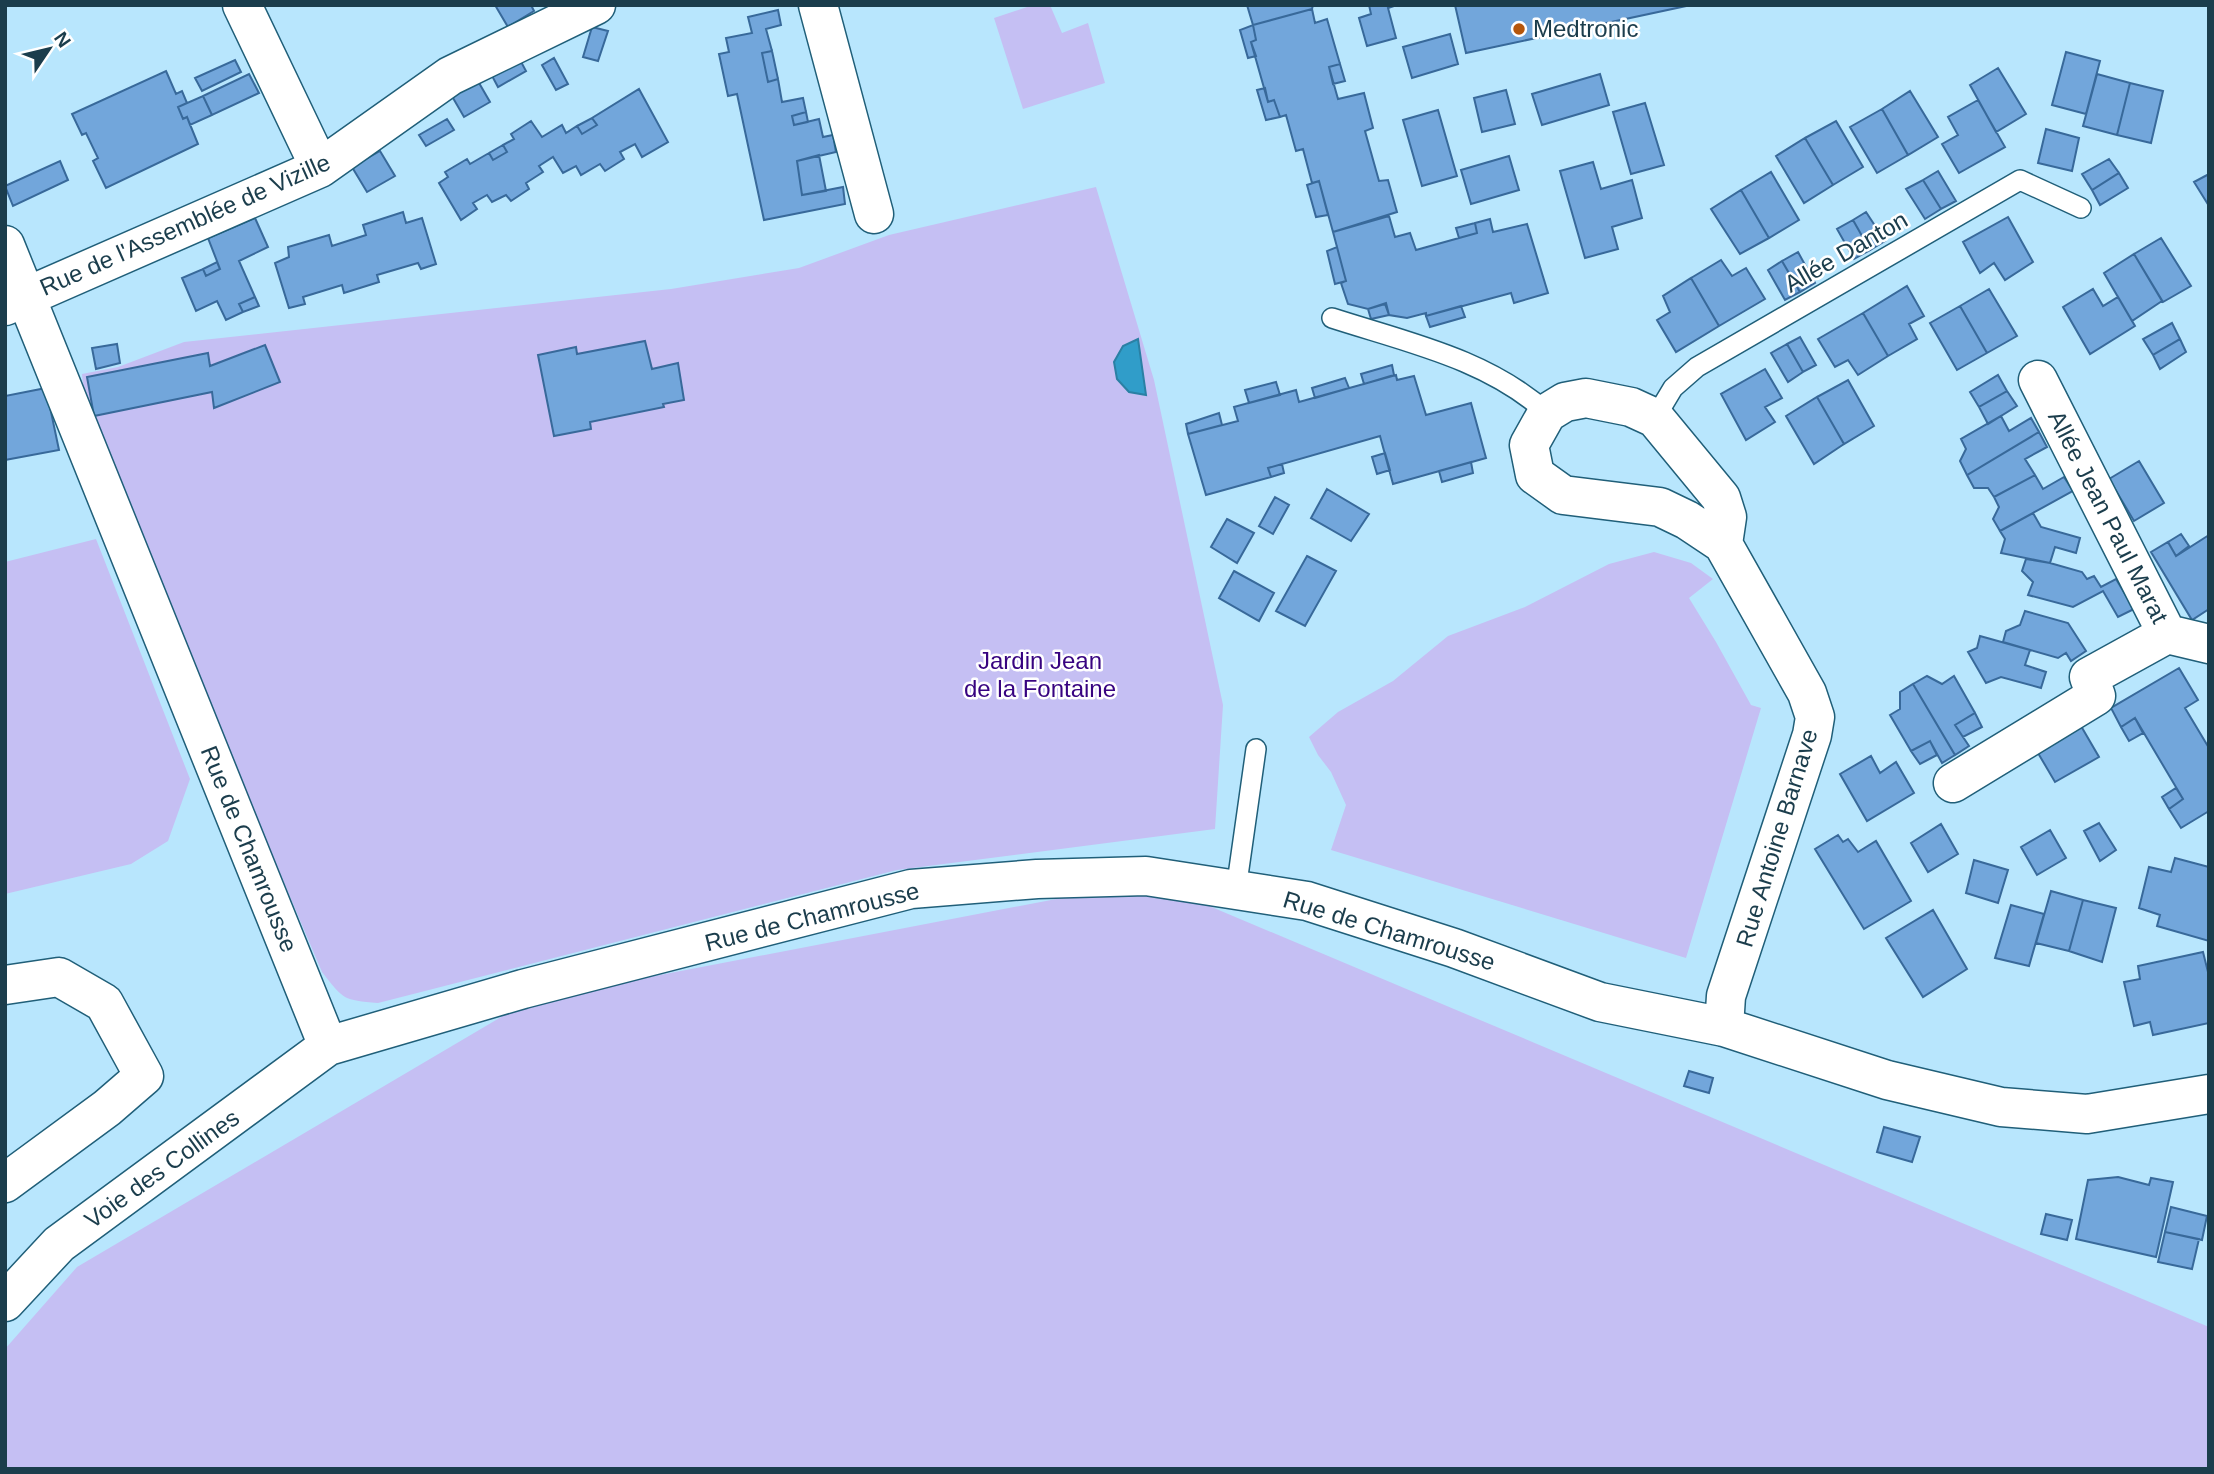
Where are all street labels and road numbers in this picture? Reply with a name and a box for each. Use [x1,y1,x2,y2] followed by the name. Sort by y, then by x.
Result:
[35,148,334,301] street label: Rue de l'Assemblée de Vizille
[1779,206,1912,298] street label: Allée Danton
[2043,406,2174,628] street label: Allée Jean Paul Marat
[1730,725,1823,950] street label: Rue Antoine Barnave
[196,742,303,956] street label: Rue de Chamrousse
[702,877,922,956] street label: Rue de Chamrousse
[1280,885,1498,976] street label: Rue de Chamrousse
[79,1104,244,1234] street label: Voie des Collines

